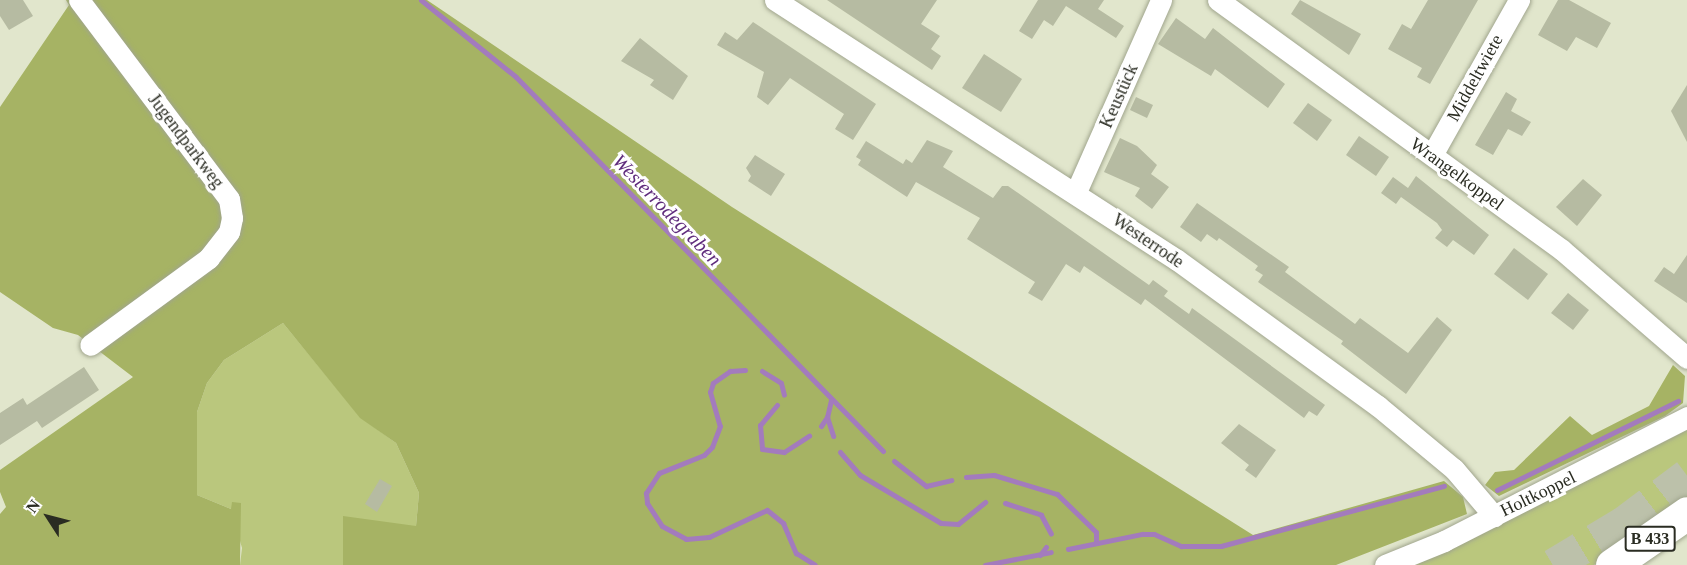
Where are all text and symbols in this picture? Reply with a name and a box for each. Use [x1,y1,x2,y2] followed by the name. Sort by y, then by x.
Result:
[1442,31,1508,125] street label: Middeltwiete
[1095,61,1143,131] street label: Keustück
[143,89,229,193] street label: Jugendparkweg
[1406,133,1508,215] street label: Wrangelkoppel
[608,149,726,271] water label: Westerrodegraben
[1108,209,1188,273] street label: Westerrode
[1497,467,1579,521] street label: Holtkoppel
[18,487,78,547] north arrow
[23,496,43,516] text: N
[1624,526,1676,552] road number: B 433

